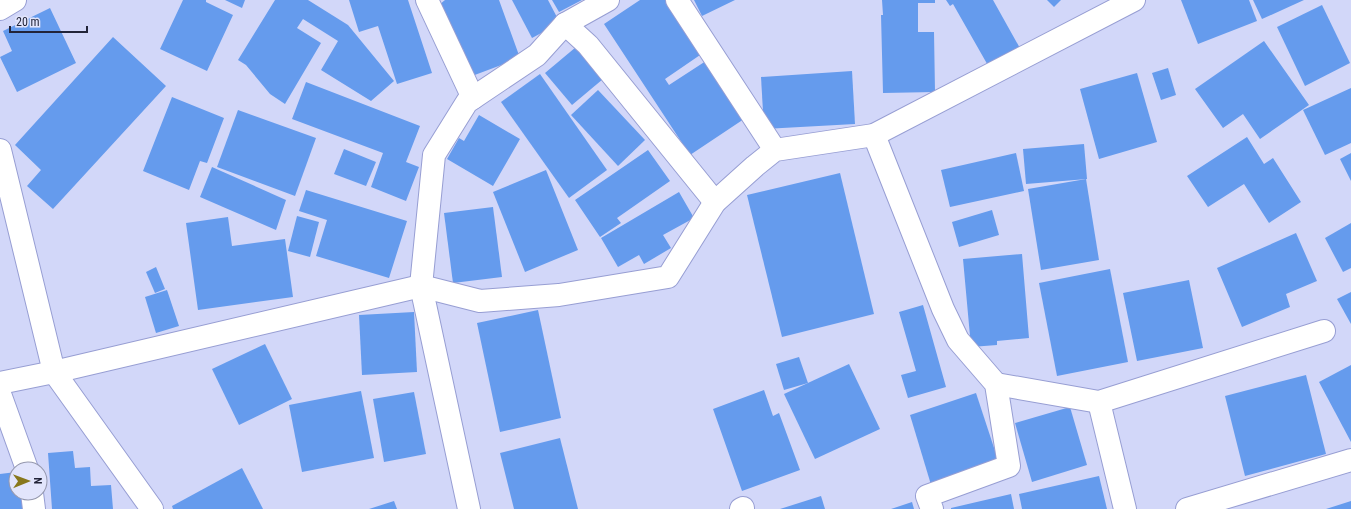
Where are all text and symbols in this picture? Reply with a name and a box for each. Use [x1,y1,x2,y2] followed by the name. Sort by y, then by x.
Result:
[10,8,87,34] scale bar
[16,15,40,29] text: 20 m
[8,461,48,501] north arrow
[31,477,44,485] text: N

